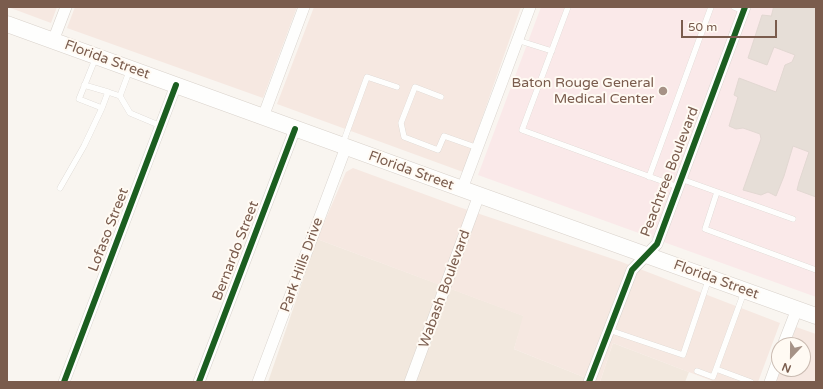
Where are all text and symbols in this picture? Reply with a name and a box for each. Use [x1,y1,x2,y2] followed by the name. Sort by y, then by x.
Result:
[683,12,779,38] scale bar
[688,20,717,34] text: 50 m
[62,37,152,83] street label: Florida Street
[512,75,654,108] place label: Baton Rouge General Medical Center
[657,85,669,97] marker: Baton Rouge General Medical Center
[637,105,703,239] street label: Peachtree Boulevard
[366,148,456,194] street label: Florida Street
[85,186,133,274] street label: Lofaso Street
[209,199,263,303] street label: Bernardo Street
[277,215,327,315] street label: Park Hills Drive
[416,228,474,350] street label: Wabash Boulevard
[671,257,761,303] street label: Florida Street
[771,337,811,377] north arrow
[780,360,793,375] text: N

